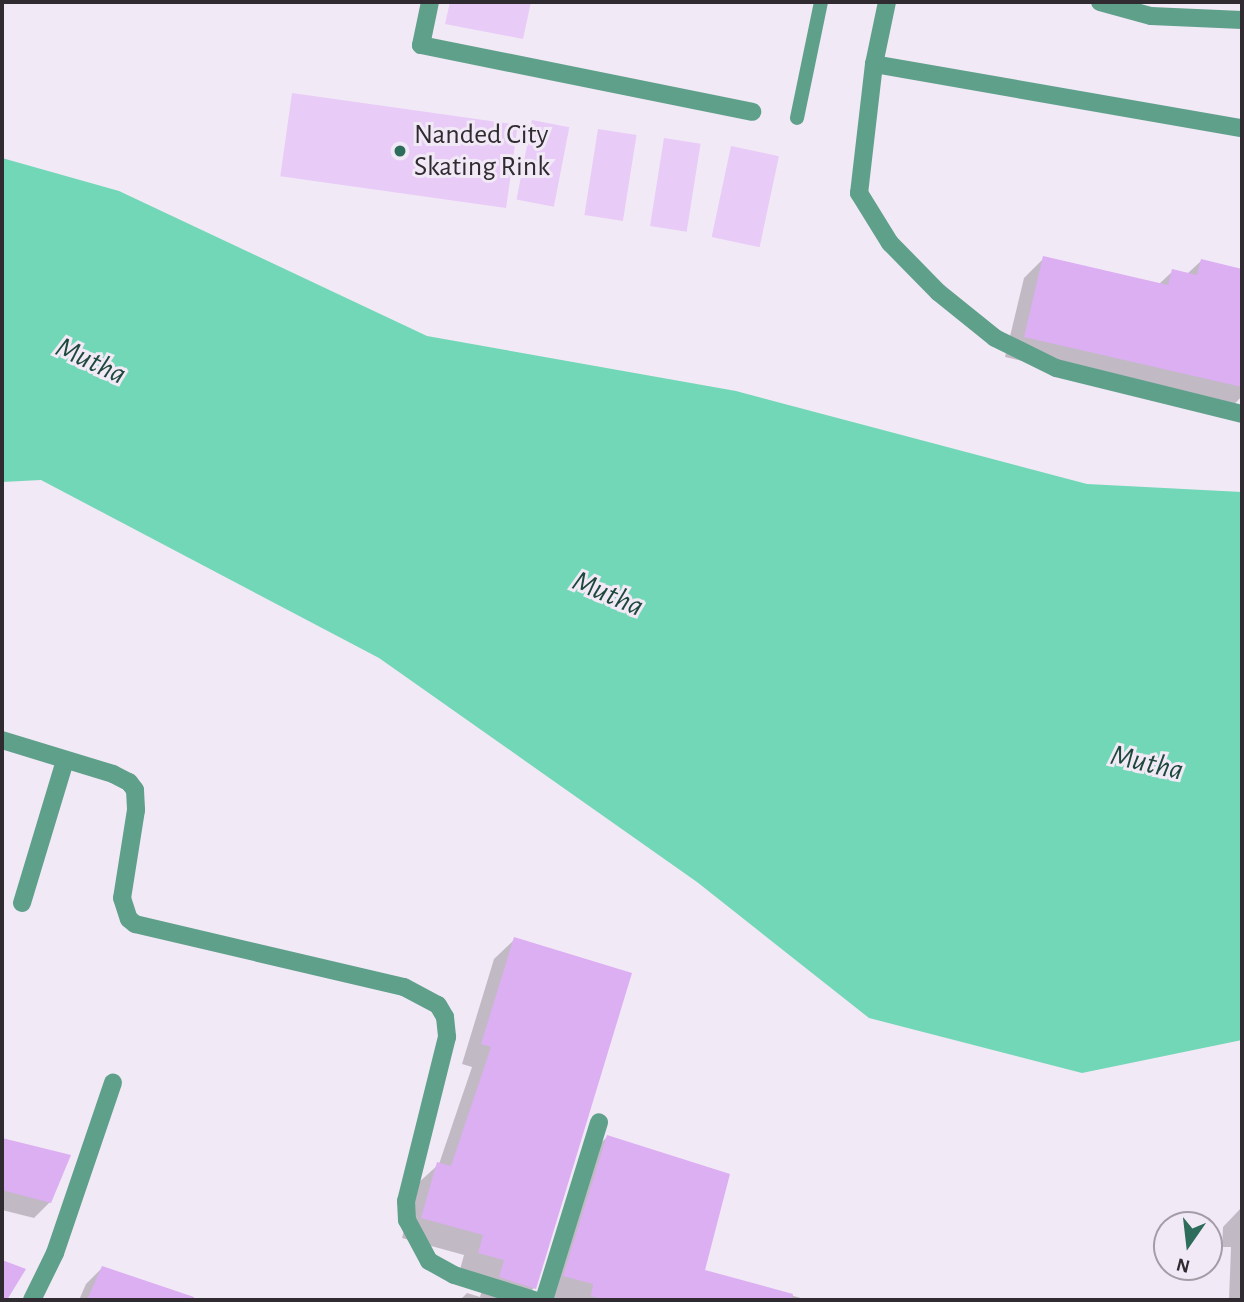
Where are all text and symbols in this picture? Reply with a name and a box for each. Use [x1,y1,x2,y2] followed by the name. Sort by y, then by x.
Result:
[414,118,550,184] place label: Nanded City Skating Rink
[392,143,408,159] marker: Nanded City Skating Rink
[50,329,132,393] water label: Mutha
[567,563,649,625] water label: Mutha
[1107,737,1187,789] water label: Mutha
[1153,1211,1223,1281] north arrow
[1175,1254,1192,1276] text: N

